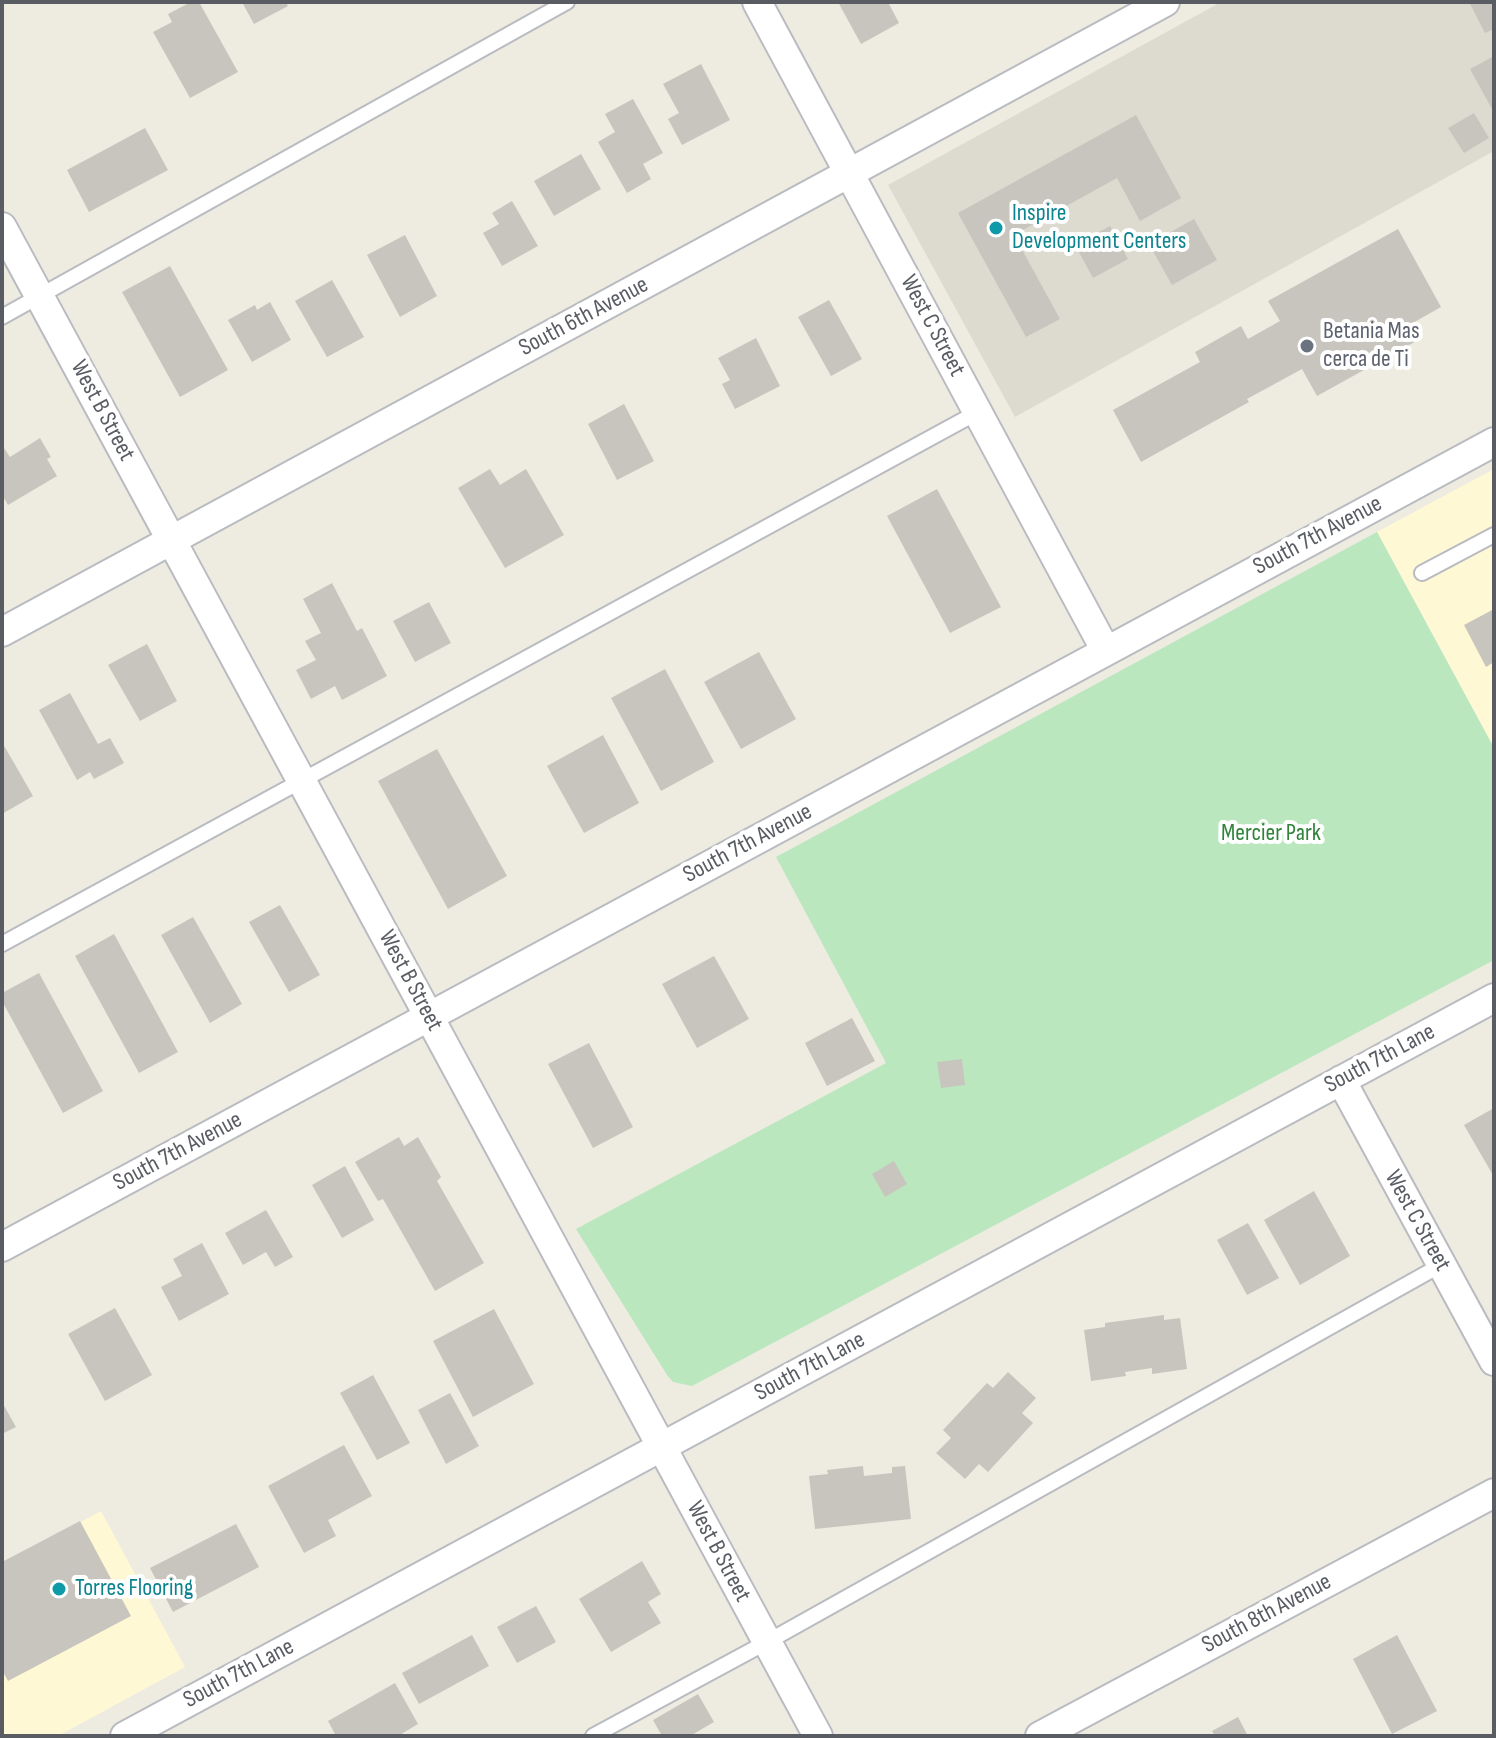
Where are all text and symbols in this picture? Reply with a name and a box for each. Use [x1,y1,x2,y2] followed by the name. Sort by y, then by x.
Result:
[1012,200,1186,256] place label: Inspire Development Centers
[987,219,1005,237] marker: Inspire Development Centers
[893,270,971,382] street label: West C Street
[514,271,654,363] street label: South 6th Avenue
[1323,318,1420,374] place label: Betania Mas cerca de Ti
[1298,337,1316,355] marker: Betania Mas cerca de Ti
[64,356,140,466] street label: West B Street
[1249,490,1387,582] street label: South 7th Avenue
[679,798,817,890] street label: South 7th Avenue
[1221,820,1321,848] park label: Mercier Park
[372,926,448,1036] street label: West B Street
[1320,1018,1440,1100] street label: South 7th Lane
[109,1106,247,1198] street label: South 7th Avenue
[1378,1166,1456,1276] street label: West C Street
[750,1326,870,1408] street label: South 7th Lane
[680,1497,756,1607] street label: West B Street
[1197,1568,1337,1660] street label: South 8th Avenue
[75,1575,193,1603] place label: Torres Flooring
[50,1580,68,1598] marker: Torres Flooring
[179,1633,299,1715] street label: South 7th Lane

